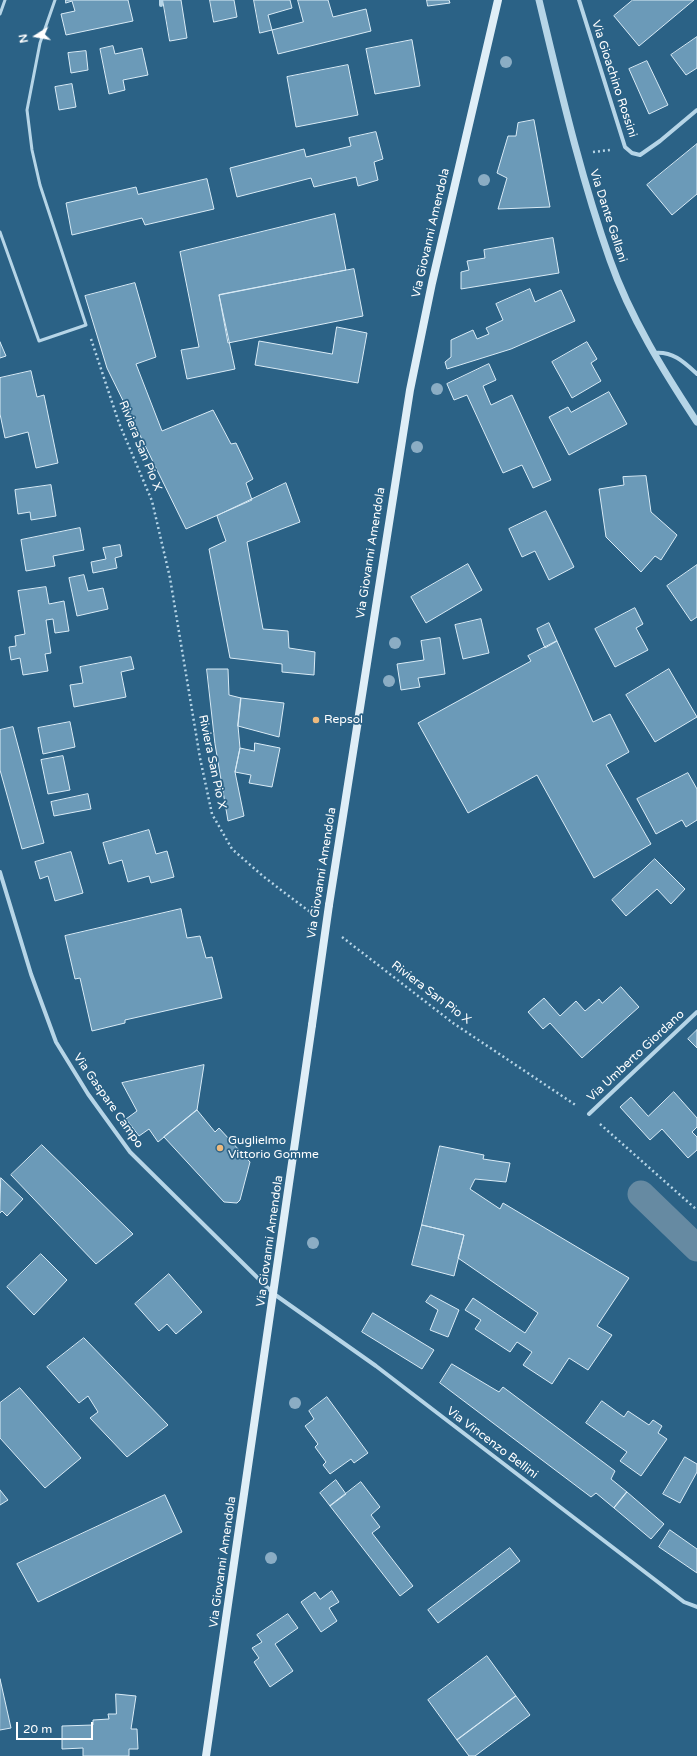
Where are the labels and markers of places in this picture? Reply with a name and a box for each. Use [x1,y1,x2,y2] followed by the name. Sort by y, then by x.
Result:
[324,713,363,727] place label: Repsol
[311,715,321,725] marker: Repsol
[228,1134,319,1162] place label: Guglielmo Vittorio Gomme
[215,1143,225,1153] marker: Guglielmo Vittorio Gomme

